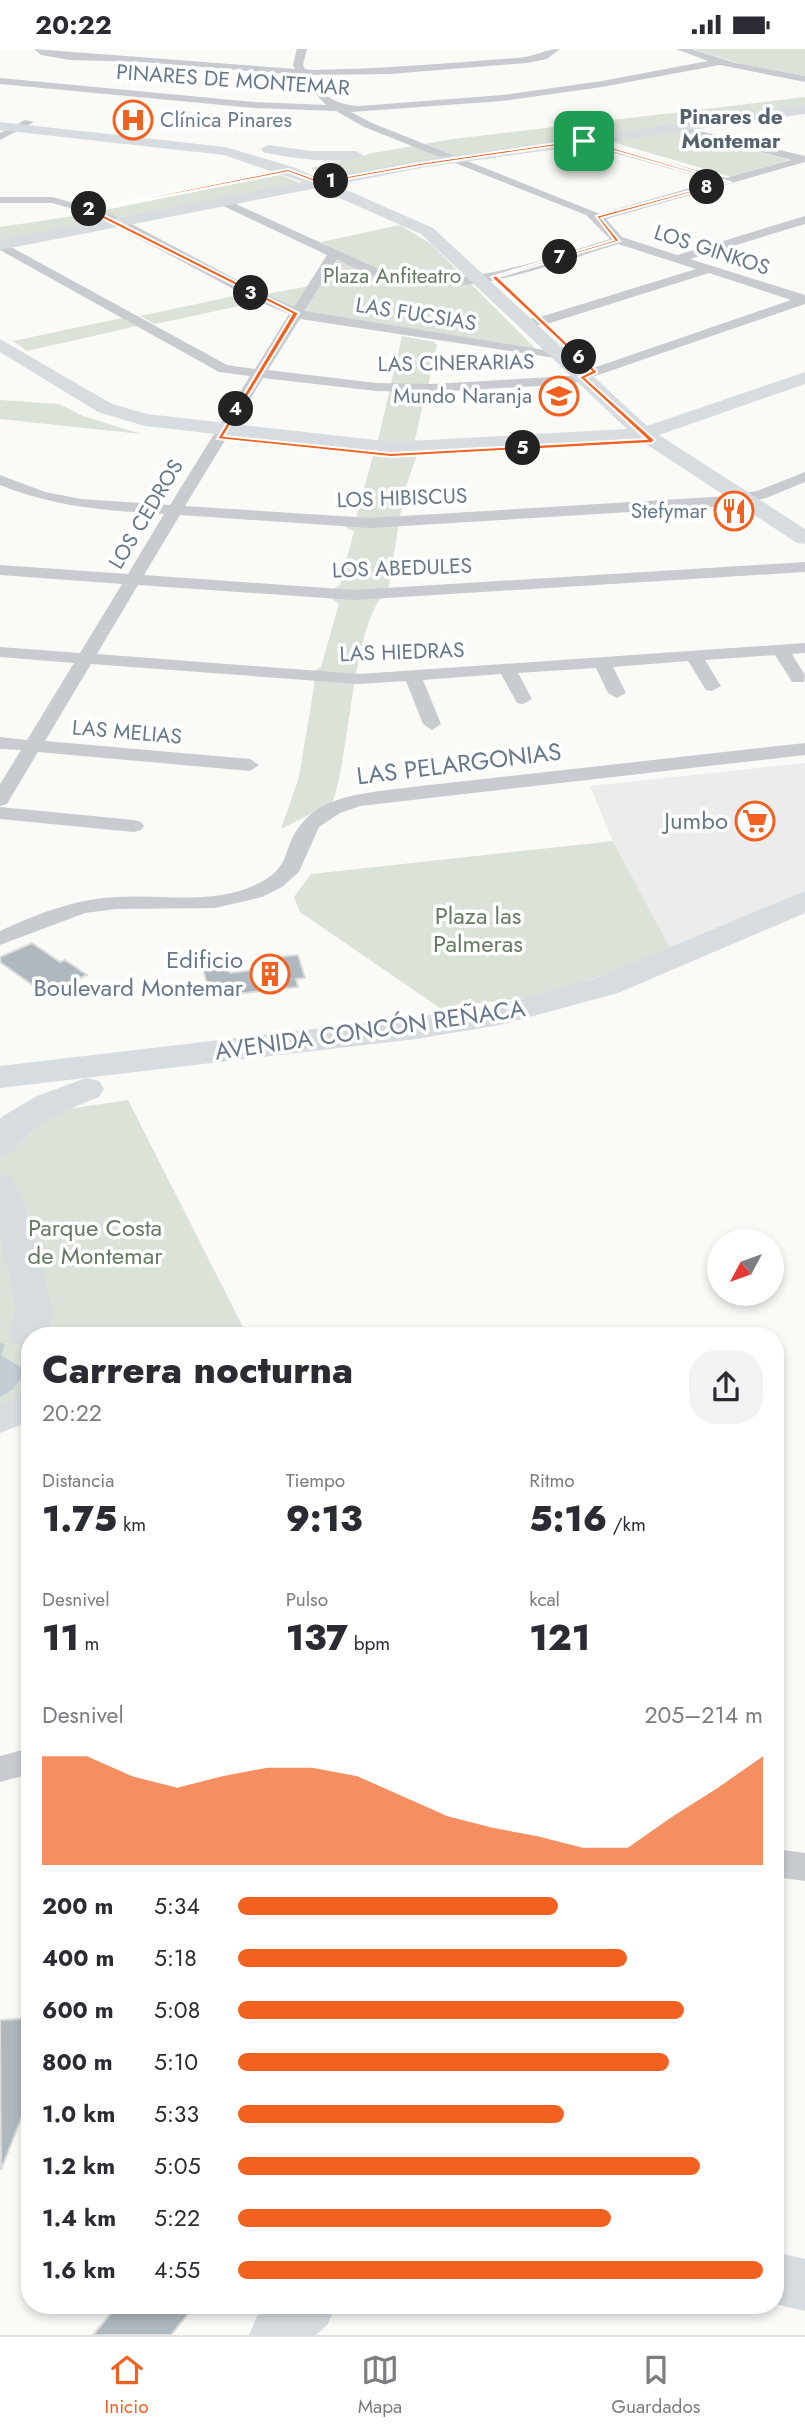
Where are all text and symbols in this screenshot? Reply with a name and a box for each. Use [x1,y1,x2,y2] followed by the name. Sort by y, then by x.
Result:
[35,6,112,44] text: 20:22
[115,57,351,103] street label: PINARES DE MONTEMAR
[112,99,154,141] hospital icon: Clínica Pinares
[679,102,783,156] district label: Pinares de Montemar
[160,105,292,135] place label: Clínica Pinares
[554,111,614,171] pin
[565,122,603,160] icon: arrive
[314,163,348,199] pin: 1
[326,167,335,194] text: 1
[690,169,724,205] pin: 8
[701,173,712,200] text: 8
[72,191,106,227] pin: 2
[82,195,95,222] text: 2
[650,217,774,283] street label: LOS GINKOS
[542,239,578,275] pin: 7
[554,243,565,270] text: 7
[323,261,461,291] park label: Plaza Anfiteatro
[233,275,268,311] pin: 3
[245,279,256,306] text: 3
[353,290,479,338] street label: LAS FUCSIAS
[562,339,596,375] pin: 6
[572,343,585,370] text: 6
[377,347,535,379] street label: LAS CINERARIAS
[538,375,580,417] school or university icon: Mundo Naranja
[393,381,532,411] place label: Mundo Naranja
[218,391,254,427] pin: 4
[229,395,242,422] text: 4
[505,431,540,465] pin: 5
[516,434,529,461] text: 5
[101,453,191,575] street label: LOS CEDROS
[336,481,468,515] street label: LOS HIBISCUS
[713,490,755,532] restaurant icon: Stefymar
[631,496,708,526] place label: Stefymar
[331,551,473,585] street label: LOS ABEDULES
[339,635,465,669] street label: LAS HIEDRAS
[71,712,183,752] street label: LAS MELIAS
[355,734,563,793] street label: LAS PELARGONIAS
[734,800,776,842] supermarket icon: Jumbo
[661,803,728,838] place label: Jumbo
[433,898,523,961] park label: Plaza las Palmeras
[33,942,244,1005] place label: Edificio Boulevard Montemar
[249,953,291,995] building icon: Edificio Boulevard Montemar
[212,990,528,1069] street label: AVENIDA CONCÓN REÑACA
[28,1210,163,1273] park label: Parque Costa de Montemar
[707,1229,784,1305] north arrow
[707,1229,784,1306] map controls
[42,1342,353,1397] text: Carrera nocturna
[689,1350,763,1424] button: share
[42,1396,102,1430] text: 20:22
[42,1467,114,1494] text: Distancia
[286,1467,345,1494] text: Tiempo
[529,1467,575,1494] text: Ritmo
[42,1494,117,1544] text: 1.75
[286,1494,363,1544] text: 9:13
[529,1494,607,1544] text: 5:16
[117,1511,146,1538] text: km
[607,1511,646,1538] text: /km
[42,1586,110,1613] text: Desnivel
[286,1586,328,1613] text: Pulso
[529,1586,560,1613] text: kcal
[42,1613,79,1663] text: 11
[286,1613,348,1663] text: 137
[529,1613,590,1663] text: 121
[79,1630,99,1657] text: m
[348,1630,390,1657] text: bpm
[42,1698,124,1732] text: Desnivel
[644,1698,763,1732] text: 205–214 m
[42,1889,113,1923] text: 200 m
[154,1889,200,1923] text: 5:34
[42,1941,114,1975] text: 400 m
[154,1941,197,1975] text: 5:18
[42,1993,114,2027] text: 600 m
[154,1993,200,2027] text: 5:08
[42,2045,113,2079] text: 800 m
[154,2045,198,2079] text: 5:10
[42,2097,115,2131] text: 1.0 km
[154,2097,199,2131] text: 5:33
[42,2149,115,2183] text: 1.2 km
[154,2149,201,2183] text: 5:05
[42,2201,116,2235] text: 1.4 km
[154,2201,200,2235] text: 5:22
[42,2253,116,2287] text: 1.6 km
[154,2253,200,2287] text: 4:55
[105,2351,149,2420] tab: Inicio
[358,2351,402,2420] tab: Mapa
[611,2351,700,2420] tab: Guardados

